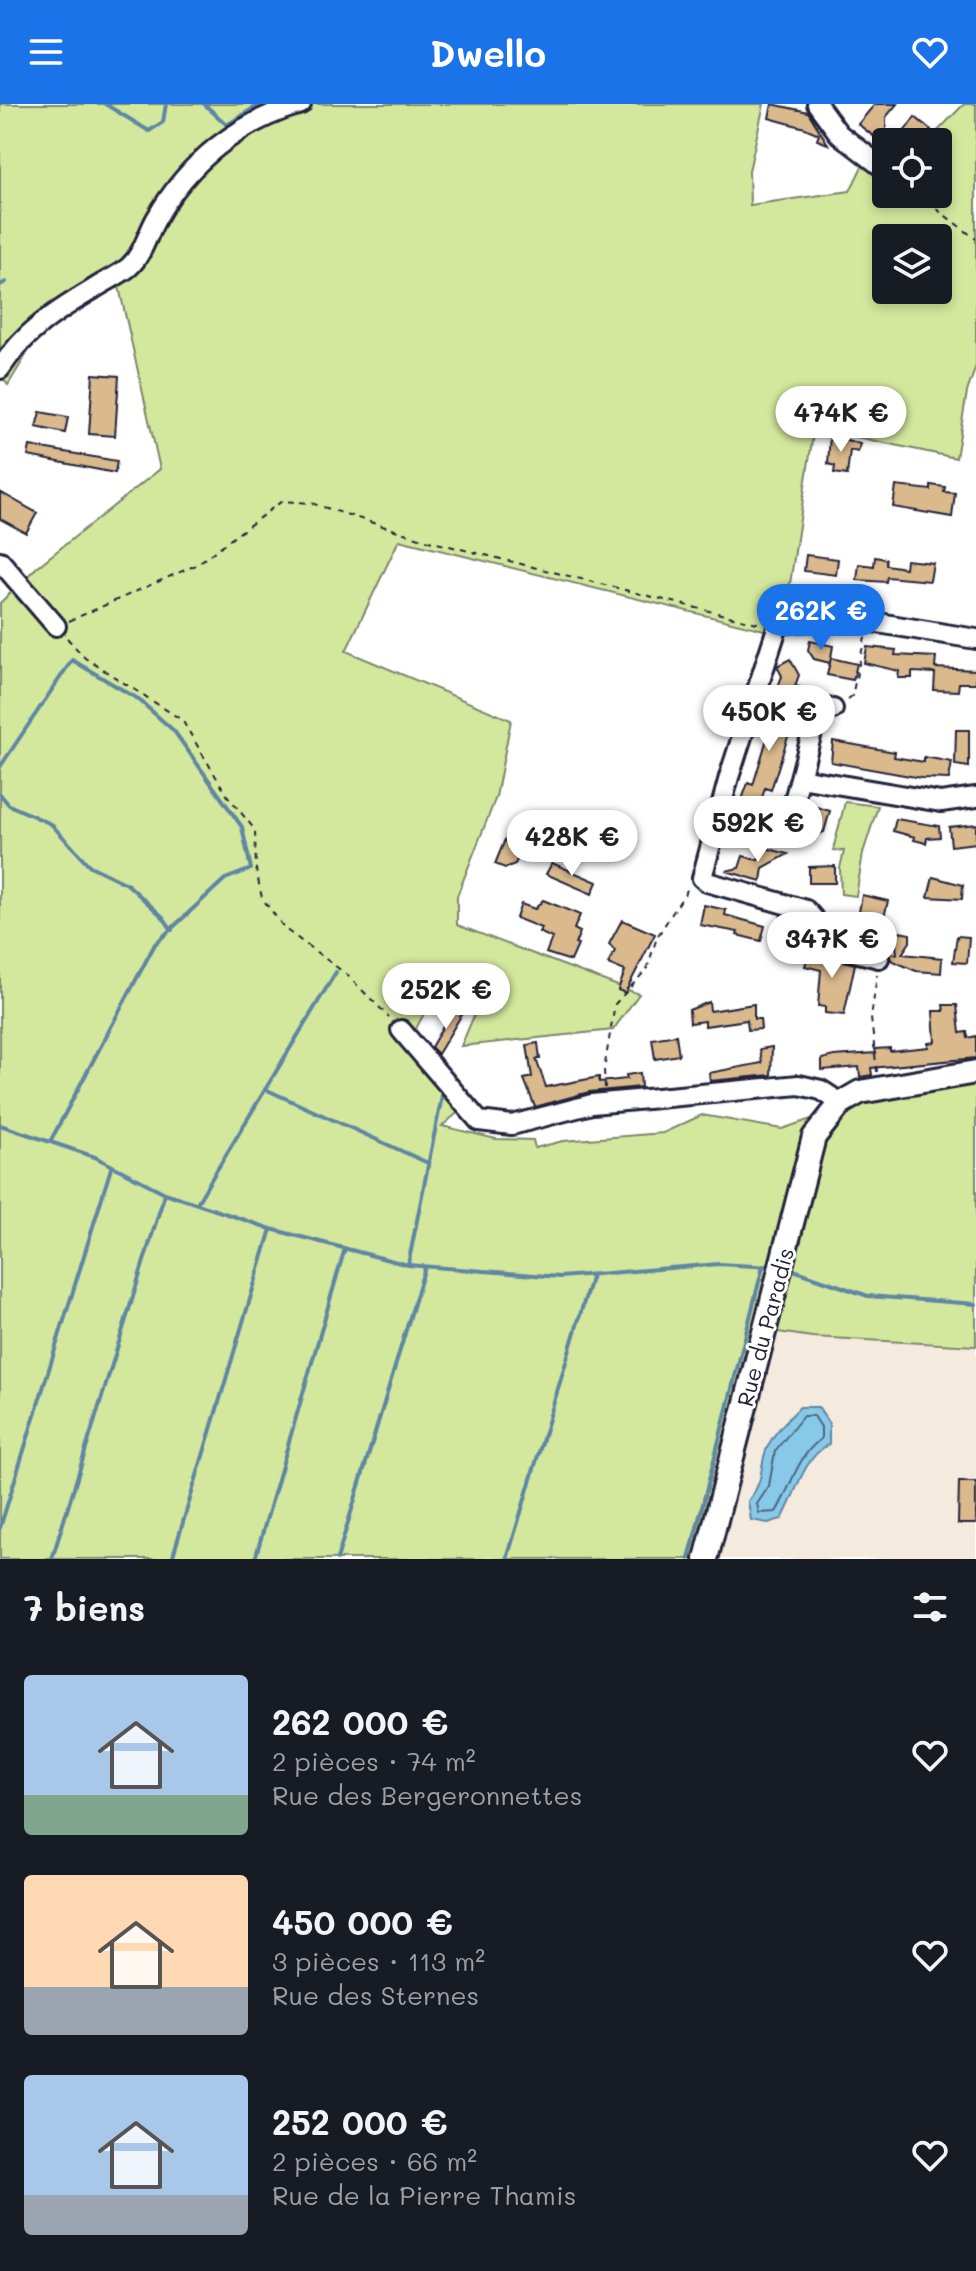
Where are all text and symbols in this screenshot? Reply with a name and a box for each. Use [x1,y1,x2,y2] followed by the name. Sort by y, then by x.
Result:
[430,29,546,76] text: Dwello
[24,30,68,74] icon: menu
[908,30,952,74] icon: heart
[872,128,952,304] map controls
[872,128,952,208] button: locate
[872,224,952,304] button: layers
[776,386,906,454] pin: 474K €
[793,395,889,429] text: 474K €
[756,584,886,652] pin: 262K €
[775,593,867,627] text: 262K €
[704,685,834,753] pin: 450K €
[721,694,817,728] text: 450K €
[693,796,823,864] pin: 592K €
[712,805,804,839] text: 592K €
[507,810,637,878] pin: 428K €
[525,819,619,853] text: 428K €
[767,912,897,980] pin: 347K €
[785,921,879,955] text: 347K €
[381,963,511,1031] pin: 252K €
[400,972,492,1006] text: 252K €
[730,1244,800,1410] street label: Rue du Paradis
[24,1585,145,1630] text: 7 biens
[908,1585,952,1629] icon: filters
[272,1699,448,1744] text: 262 000 €
[88,1707,184,1803] icon: home
[908,1733,952,1777] icon: heart
[272,1744,475,1778] text: 2 pièces · 74 m²
[272,1778,582,1812] text: Rue des Bergeronnettes
[272,1899,453,1944] text: 450 000 €
[88,1907,184,2003] icon: home
[908,1933,952,1977] icon: heart
[272,1944,485,1978] text: 3 pièces · 113 m²
[272,1978,479,2012] text: Rue des Sternes
[272,2099,448,2144] text: 252 000 €
[88,2107,184,2203] icon: home
[908,2133,952,2177] icon: heart
[272,2144,477,2178] text: 2 pièces · 66 m²
[272,2178,576,2212] text: Rue de la Pierre Thamis

